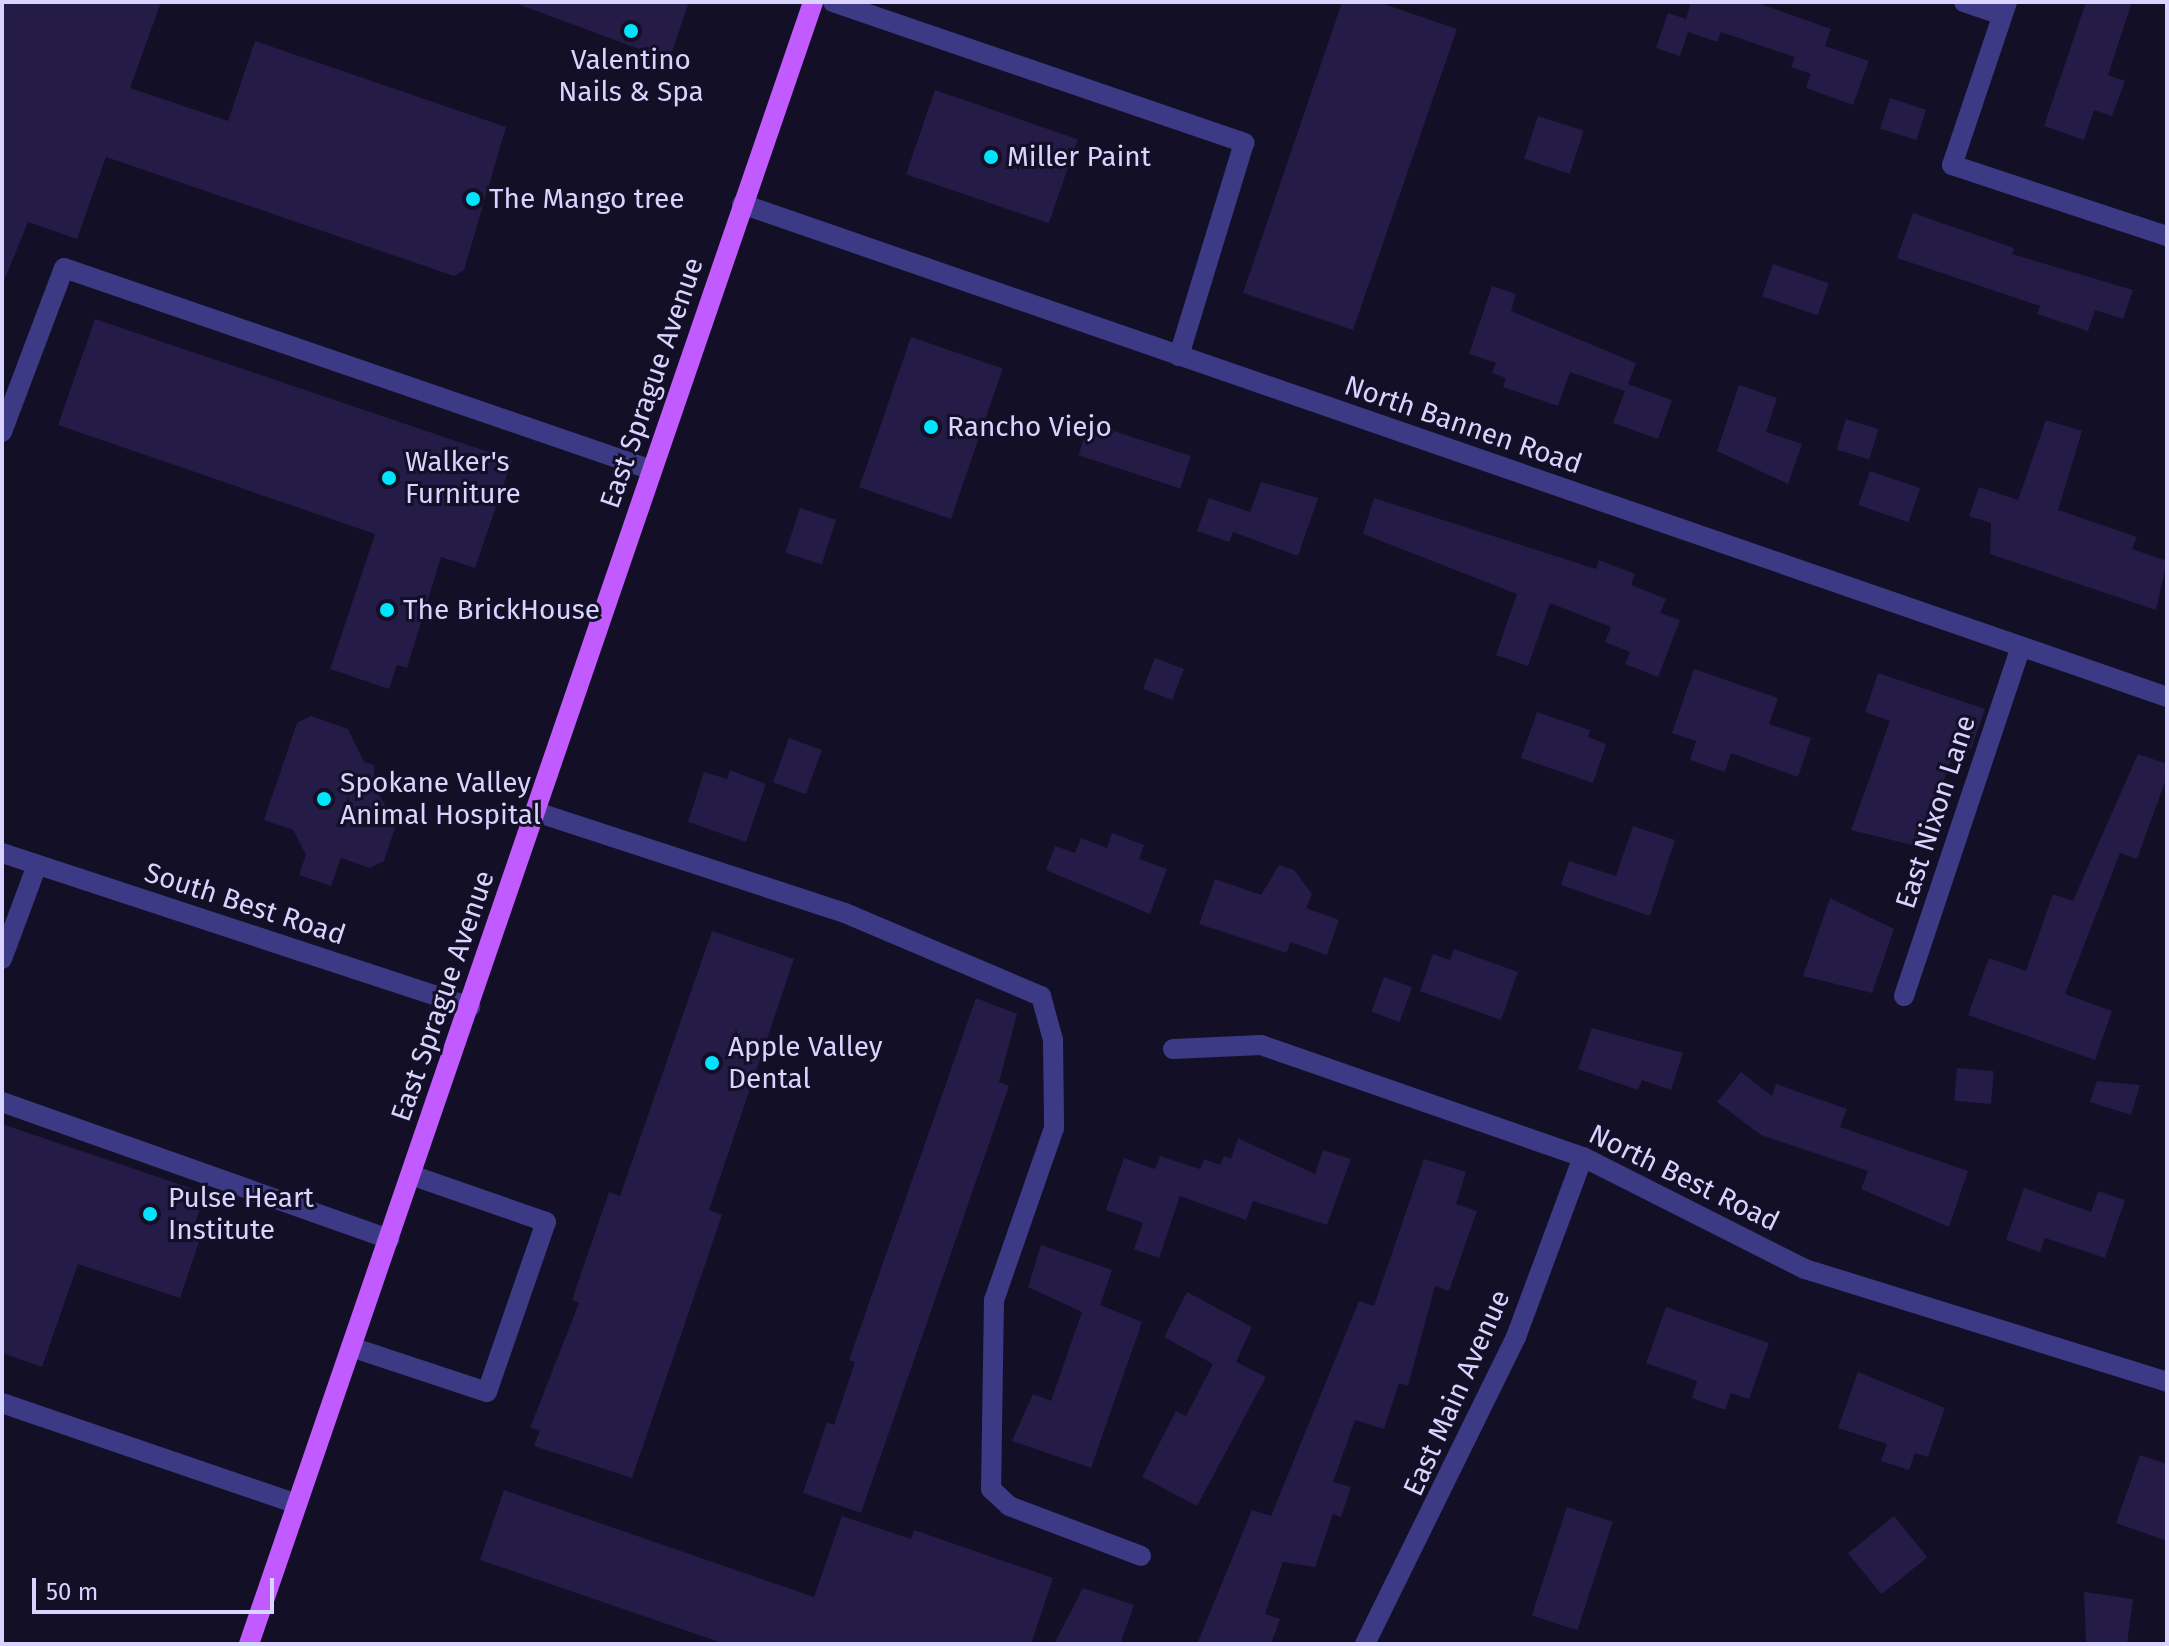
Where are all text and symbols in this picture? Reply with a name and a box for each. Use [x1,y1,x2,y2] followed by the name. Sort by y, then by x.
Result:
[622,22,640,40] marker: Valentino Nails & Spa
[558,43,704,109] place label: Valentino Nails & Spa
[1007,140,1151,174] place label: Miller Paint
[982,148,1000,166] marker: Miller Paint
[489,182,684,216] place label: The Mango tree
[464,190,482,208] marker: The Mango tree
[593,253,711,513] street label: East Sprague Avenue
[1340,369,1586,481] street label: North Bannen Road
[947,410,1112,444] place label: Rancho Viejo
[922,418,940,436] marker: Rancho Viejo
[405,445,521,511] place label: Walker's Furniture
[380,469,398,487] marker: Walker's Furniture
[403,593,600,627] place label: The BrickHouse
[378,601,396,619] marker: The BrickHouse
[1889,711,1983,913] street label: East Nixon Lane
[340,766,541,832] place label: Spokane Valley Animal Hospital
[315,790,333,808] marker: Spokane Valley Animal Hospital
[140,856,350,952] street label: South Best Road
[384,866,502,1126] street label: East Sprague Avenue
[728,1030,883,1096] place label: Apple Valley Dental
[703,1054,721,1072] marker: Apple Valley Dental
[1583,1117,1785,1239] street label: North Best Road
[168,1181,314,1247] place label: Pulse Heart Institute
[139,1203,161,1225] marker: Pulse Heart Institute
[1397,1285,1517,1501] street label: East Main Avenue
[36,1562,278,1612] scale bar
[46,1578,98,1606] text: 50 m

